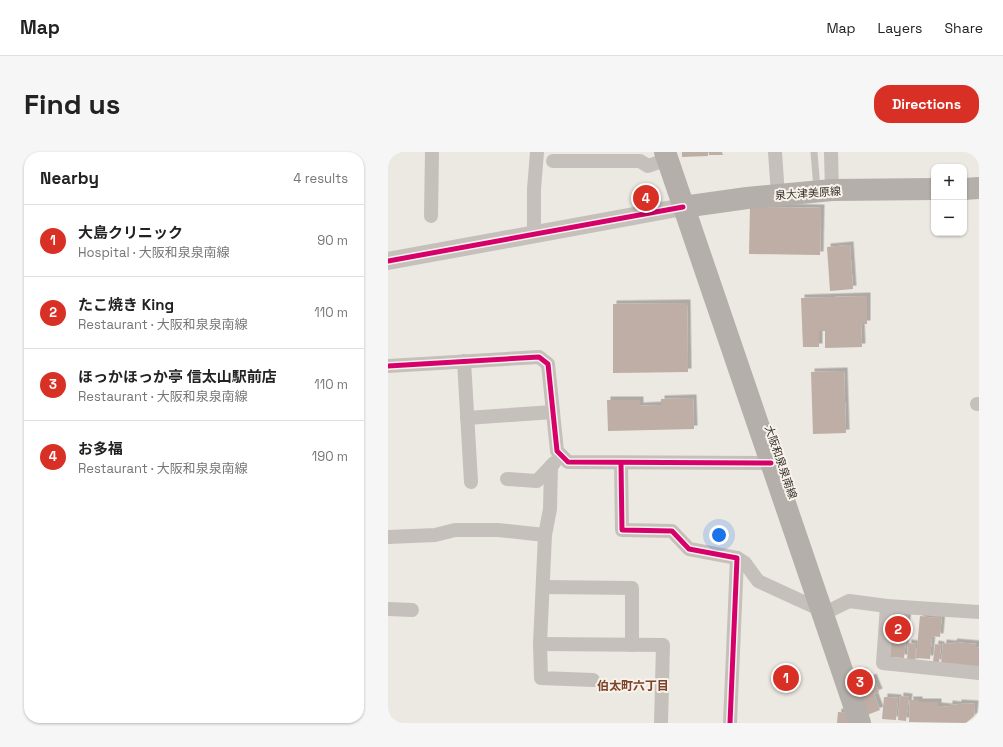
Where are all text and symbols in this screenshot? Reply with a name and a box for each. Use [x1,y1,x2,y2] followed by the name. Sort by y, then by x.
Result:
[20,15,60,40] text: Map
[826,19,856,37] text: Map
[878,19,922,37] text: Layers
[944,19,983,37] text: Share
[874,85,979,123] button: Directions
[24,86,121,122] text: Find us
[931,164,967,236] map controls
[931,164,967,200] button: +
[40,167,99,189] text: Nearby
[293,170,348,187] text: 4 results
[633,183,659,213] pin: 4
[775,184,841,202] street label: 泉大津美原線
[931,200,967,236] button: −
[78,223,183,242] text: 大島クリニック
[50,232,56,249] text: 1
[317,232,348,249] text: 90 m
[78,244,230,261] text: Hospital · 大阪和泉泉南線
[78,295,174,314] text: たこ焼き King
[49,304,57,321] text: 2
[314,304,348,321] text: 110 m
[78,316,248,333] text: Restaurant · 大阪和泉泉南線
[78,367,277,386] text: ほっかほっか亭 信太山駅前店
[49,376,57,393] text: 3
[314,376,348,393] text: 110 m
[78,388,248,405] text: Restaurant · 大阪和泉泉南線
[762,423,800,501] street label: 大阪和泉泉南線
[78,439,123,458] text: お多福
[49,448,57,465] text: 4
[312,448,348,465] text: 190 m
[78,460,248,477] text: Restaurant · 大阪和泉泉南線
[709,525,729,545] your location
[885,614,911,644] pin: 2
[773,663,799,693] pin: 1
[847,667,873,697] pin: 3
[597,678,669,694] district label: 伯太町六丁目

